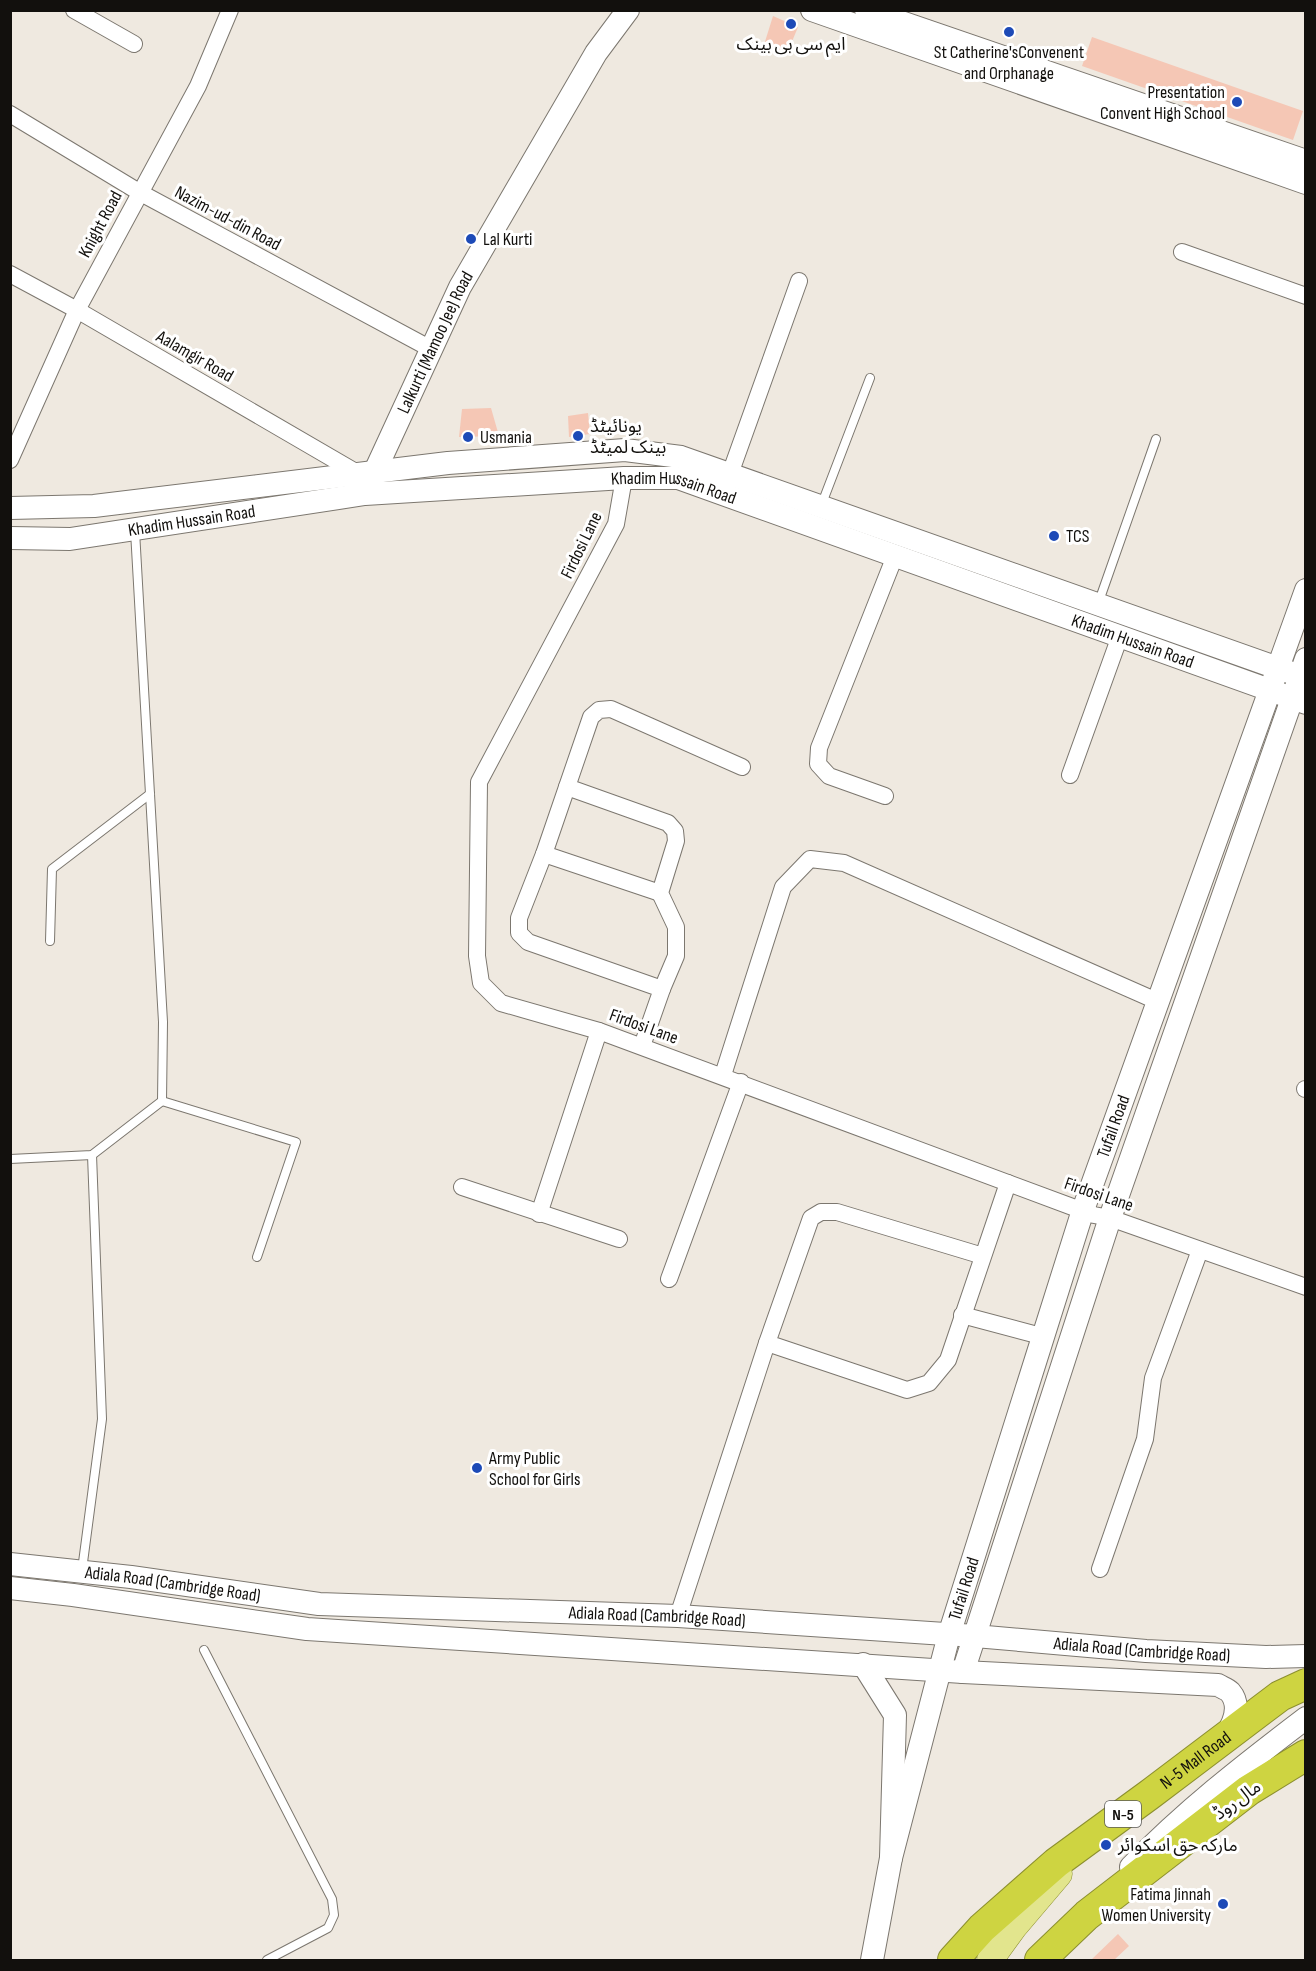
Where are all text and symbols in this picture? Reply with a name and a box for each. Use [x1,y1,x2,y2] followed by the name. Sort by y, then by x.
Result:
[784,17,798,31] marker: ایم سی بی بینک
[1002,25,1016,39] marker: St Catherine'sConvenent and Orphanage
[736,34,846,57] place label: ایم سی بی بینک
[934,42,1085,84] place label: St Catherine'sConvenent and Orphanage
[1100,82,1225,124] place label: Presentation Convent High School
[1230,95,1244,109] marker: Presentation Convent High School
[171,182,284,255] street label: Nazim-ud-din Road
[74,187,127,261] street label: Knight Road
[483,229,532,250] place label: Lal Kurti
[464,232,478,246] marker: Lal Kurti
[393,268,478,417] street label: Lalkurti (Mamoo Jee) Road
[152,326,237,387] street label: Aalamgir Road
[590,416,666,458] place label: یونائیٹڈ بینک لمیٹڈ
[480,427,532,448] place label: Usmania
[571,429,585,443] marker: یونائیٹڈ بینک لمیٹڈ
[461,430,475,444] marker: Usmania
[610,468,739,509] street label: Khadim Hussain Road
[127,501,257,541] street label: Khadim Hussain Road
[556,508,607,582] street label: Firdosi Lane
[1066,526,1090,547] place label: TCS
[1047,529,1061,543] marker: TCS
[1069,610,1197,673] street label: Khadim Hussain Road
[607,1004,681,1049] street label: Firdosi Lane
[1093,1092,1134,1161] street label: Tufail Road
[1062,1173,1136,1216] street label: Firdosi Lane
[488,1448,580,1490] place label: Army Public School for Girls
[470,1461,484,1475] marker: Army Public School for Girls
[944,1555,984,1623] street label: Tufail Road
[83,1562,262,1606] street label: Adiala Road (Cambridge Road)
[567,1602,746,1632] street label: Adiala Road (Cambridge Road)
[1052,1633,1231,1666] street label: Adiala Road (Cambridge Road)
[1156,1727,1235,1794] street label: N-5 Mall Road
[1210,1776,1265,1825] street label: مال روڈ
[1105,1801,1141,1827] road number: N-5
[1117,1835,1238,1856] place label: مارکہ حق اسکوائر
[1099,1838,1113,1852] marker: مارکہ حق اسکوائر
[1102,1884,1211,1926] place label: Fatima Jinnah Women University
[1216,1897,1230,1911] marker: Fatima Jinnah Women University

